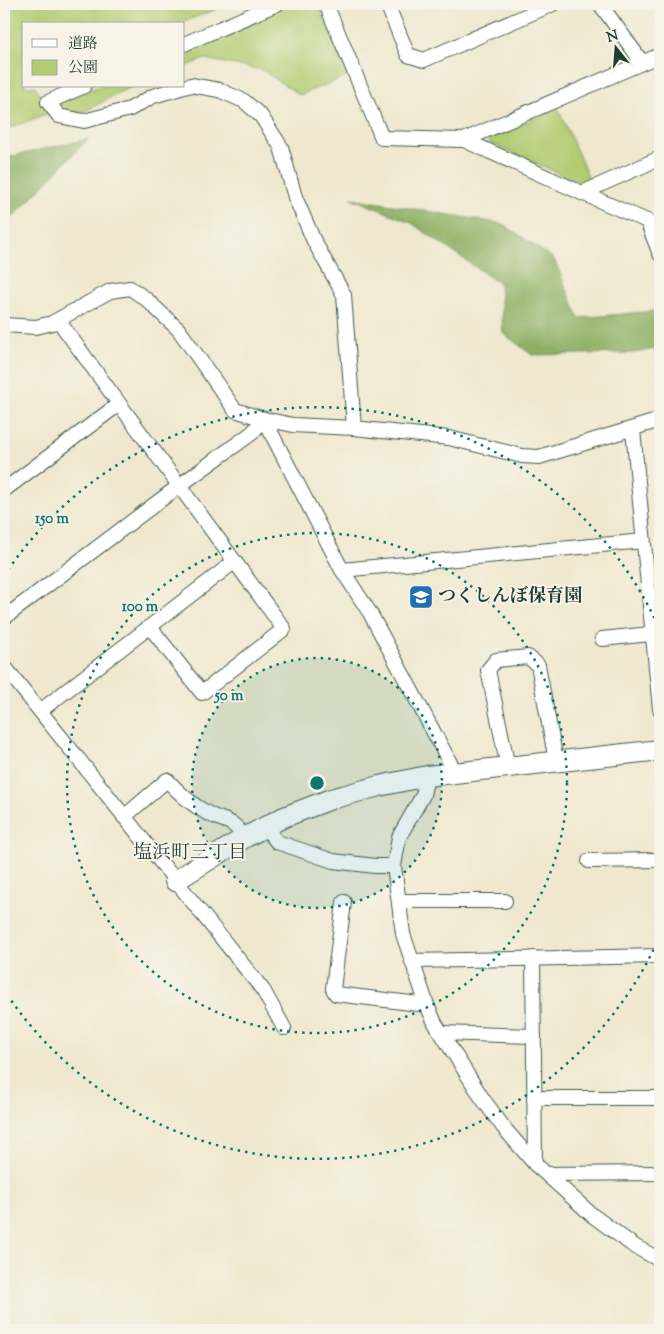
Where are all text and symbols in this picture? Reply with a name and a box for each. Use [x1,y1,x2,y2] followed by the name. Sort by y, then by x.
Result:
[22,22,185,88] legend
[592,22,642,72] north arrow
[605,26,621,49] text: N
[68,34,98,55] text: 道路
[68,58,98,79] text: 公園
[35,509,69,530] text: 150 m
[408,584,434,610] school or university icon: つくしんぼ保育園
[438,584,582,610] place label: つくしんぼ保育園
[122,597,159,618] text: 100 m
[214,686,244,707] text: 50 m
[308,774,326,792] centre of rings
[133,840,247,867] district label: 塩浜町三丁目

